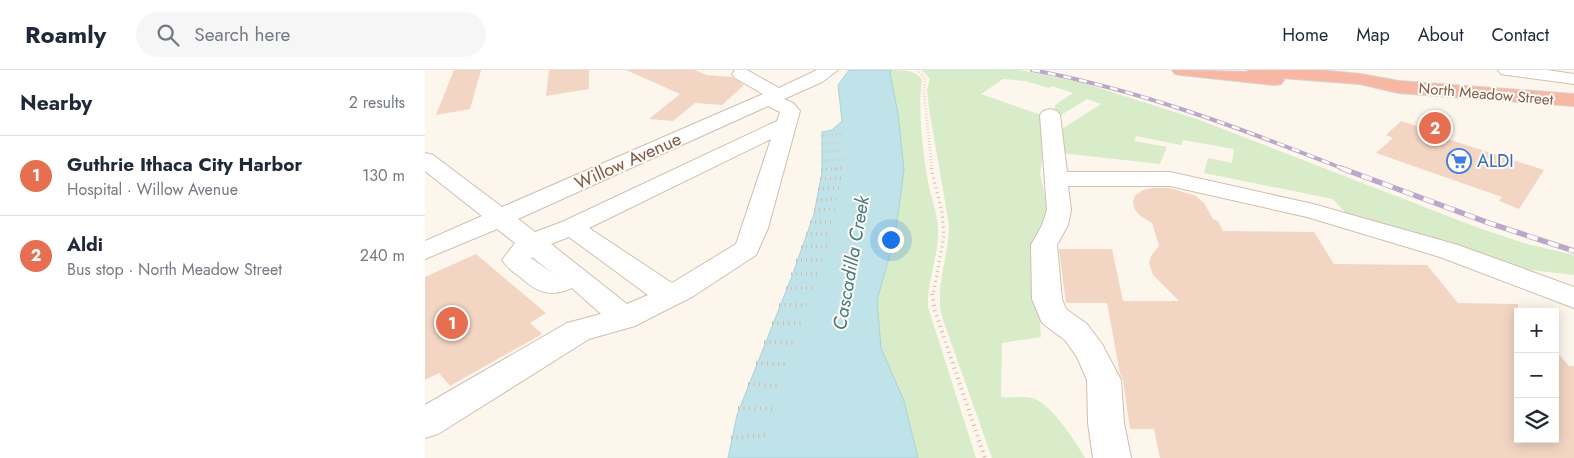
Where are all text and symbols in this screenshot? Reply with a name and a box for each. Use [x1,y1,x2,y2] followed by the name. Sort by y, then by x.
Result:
[136,12,486,57] search box
[25,17,106,52] text: Roamly
[154,21,182,49] icon: search
[194,21,290,48] text: Search here
[1282,22,1328,48] text: Home
[1356,22,1390,48] text: Map
[1418,22,1463,48] text: About
[1491,22,1549,48] text: Contact
[1418,77,1555,111] street label: North Meadow Street
[20,88,92,118] text: Nearby
[349,91,405,114] text: 2 results
[1419,109,1451,147] pin: 2
[571,126,685,196] street label: Willow Avenue
[1446,148,1472,174] supermarket icon: ALDI
[1477,148,1514,174] place label: ALDI
[67,151,302,178] text: Guthrie Ithaca City Harbor
[32,164,40,187] text: 1
[362,164,405,187] text: 130 m
[67,178,238,201] text: Hospital · Willow Avenue
[826,193,876,332] water label: Cascadilla Creek
[878,227,904,253] your location
[67,231,103,258] text: Aldi
[31,244,41,267] text: 2
[360,244,405,267] text: 240 m
[67,258,282,281] text: Bus stop · North Meadow Street
[436,304,468,342] pin: 1
[1514,308,1559,443] map controls
[1514,308,1559,353] button: +
[1514,353,1559,398] button: −
[1514,398,1559,443] button: layers

